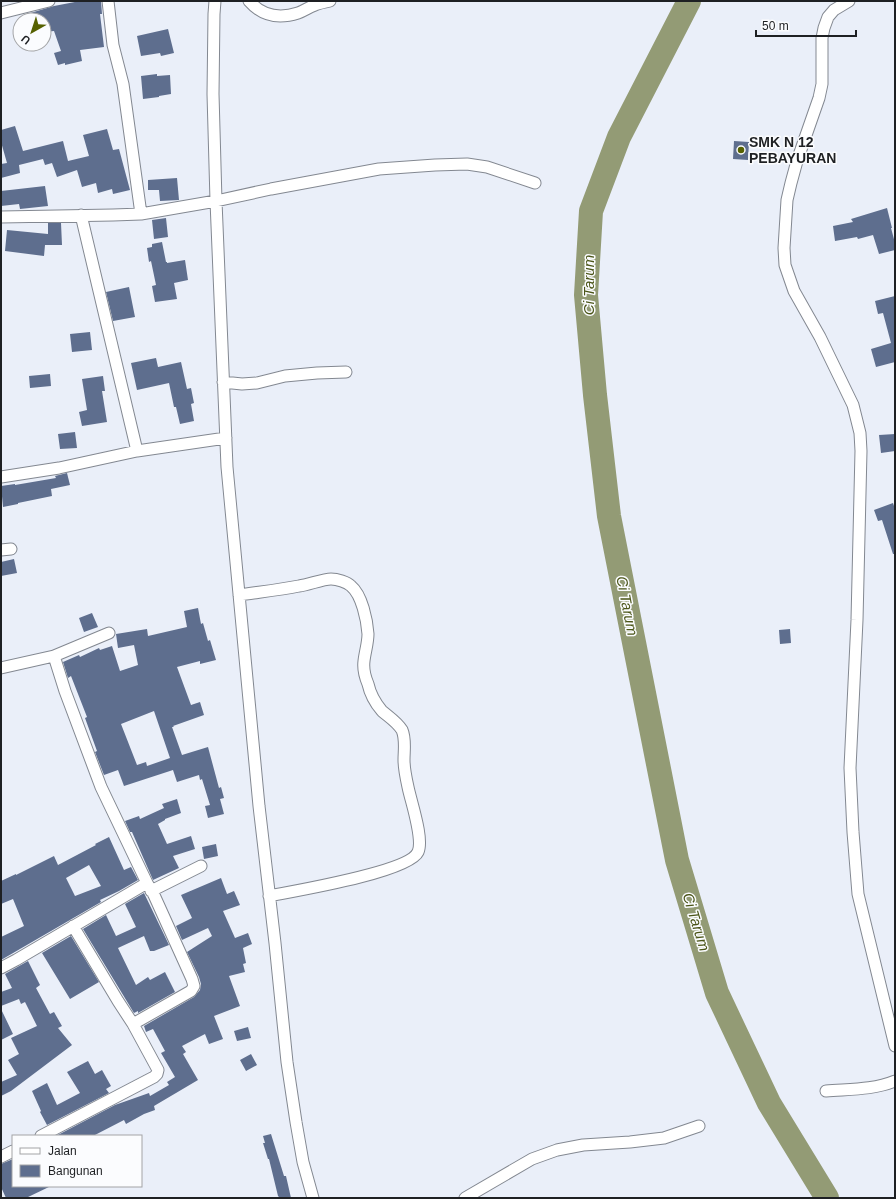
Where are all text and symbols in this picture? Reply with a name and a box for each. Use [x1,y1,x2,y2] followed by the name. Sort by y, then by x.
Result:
[12,12,52,52] north arrow
[756,12,856,38] scale bar
[762,19,789,33] text: 50 m
[19,33,33,47] text: U
[749,134,836,166] place label: SMK N 12 PEBAYURAN
[736,145,746,155] marker: SMK N 12 PEBAYURAN
[580,255,597,315] water label: Ci Tarum
[613,575,642,637] water label: Ci Tarum
[680,891,713,953] water label: Ci Tarum
[12,1135,142,1187] legend
[48,1144,77,1158] text: Jalan
[48,1164,103,1178] text: Bangunan

